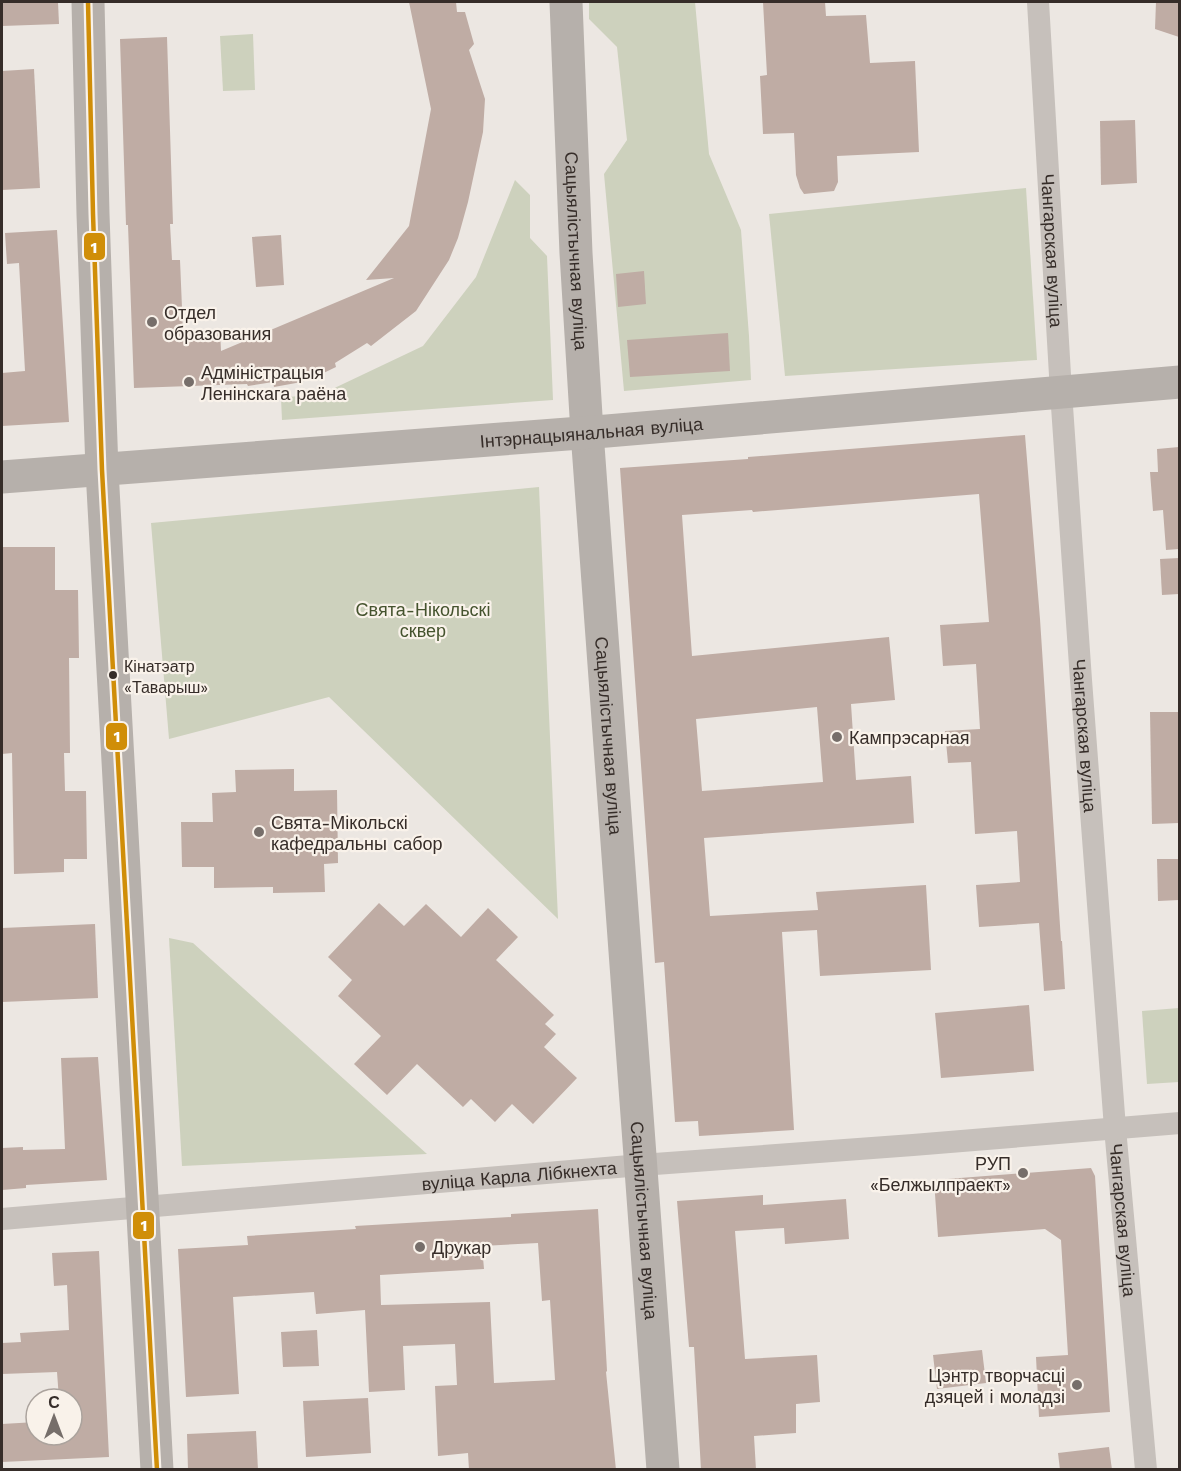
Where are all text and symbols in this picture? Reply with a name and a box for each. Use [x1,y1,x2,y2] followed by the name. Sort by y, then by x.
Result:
[561,151,593,352] street label: Сацыялістычная вуліца
[1038,173,1068,329] street label: Чангарская вуліца
[83,232,106,261] line badge: 1
[91,238,97,257] text: 1
[164,302,271,344] place label: Отдел образования
[145,315,159,329] marker: Отдел образования
[201,362,347,404] place label: Адміністрацыя Ленінскага раёна
[182,375,196,389] marker: Адміністрацыя Ленінскага раёна
[479,412,705,451] street label: Інтэрнацыянальная вуліца
[356,599,490,641] park label: Свята-Нікольскі сквер
[592,636,627,837] street label: Сацыялістычная вуліца
[124,657,208,697] place label: Кінатэатр «Таварыш»
[1069,658,1102,814] street label: Чангарская вуліца
[107,669,119,681] marker: Кінатэатр «Таварыш»
[105,722,128,751] line badge: 1
[114,727,120,746] text: 1
[849,727,970,748] place label: Кампрэсарная
[830,730,844,744] marker: Кампрэсарная
[271,812,442,854] place label: Свята-Мікольскі кафедральны сабор
[252,825,266,839] marker: Свята-Мікольскі кафедральны сабор
[627,1120,663,1321] street label: Сацыялістычная вуліца
[1106,1142,1141,1299] street label: Чангарская вуліца
[870,1153,1011,1195] place label: РУП «Белжылпраект»
[421,1157,619,1194] street label: вуліца Карла Лібкнехта
[1016,1166,1030,1180] marker: РУП «Белжылпраект»
[132,1211,155,1240] line badge: 1
[141,1216,147,1235] text: 1
[432,1237,491,1258] place label: Друкар
[413,1240,427,1254] marker: Друкар
[925,1365,1065,1407] place label: Цэнтр творчасці дзяцей і моладзі
[1070,1378,1084,1392] marker: Цэнтр творчасці дзяцей і моладзі
[24,1387,84,1447] north arrow
[48,1393,60,1412] text: С

